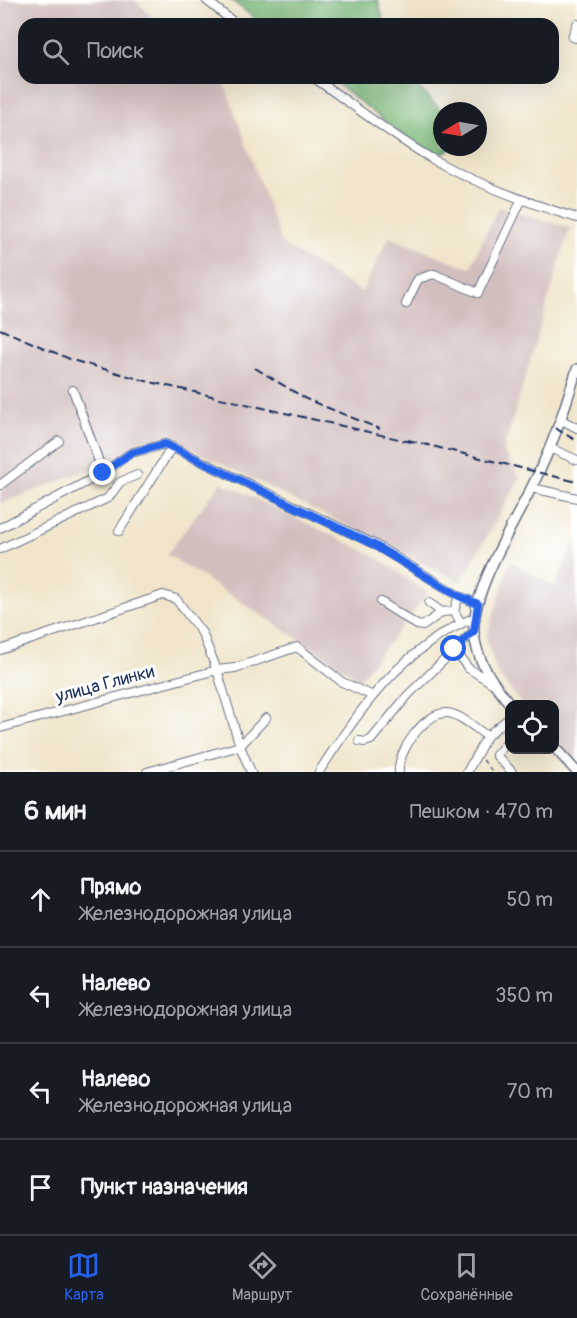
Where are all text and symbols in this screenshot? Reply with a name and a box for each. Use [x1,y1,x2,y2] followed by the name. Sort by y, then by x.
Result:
[18,18,559,84] search box
[39,35,72,68] icon: search
[87,37,144,65] text: Поиск
[433,102,487,156] north arrow
[89,459,115,485] route end
[440,635,466,661] route start
[52,660,157,708] street label: улица Глинки
[505,700,559,754] map controls
[505,700,559,754] button: locate
[24,795,86,827] text: 6 мин
[410,799,553,824] text: Пешком · 470 m
[81,873,141,901] text: Прямо
[24,883,57,916] icon: ahead
[506,887,553,912] text: 50 m
[81,901,292,926] text: Железнодорожная улица
[81,969,150,997] text: Налево
[24,979,57,1012] icon: left
[495,983,553,1008] text: 350 m
[81,997,292,1022] text: Железнодорожная улица
[81,1065,150,1093] text: Налево
[24,1075,57,1108] icon: left
[507,1079,553,1104] text: 70 m
[81,1093,292,1118] text: Железнодорожная улица
[24,1171,57,1204] icon: arrive
[81,1173,248,1201] text: Пункт назначения
[64,1249,104,1305] tab: Карта
[232,1249,292,1305] tab: Маршрут
[421,1249,513,1305] tab: Сохранённые

